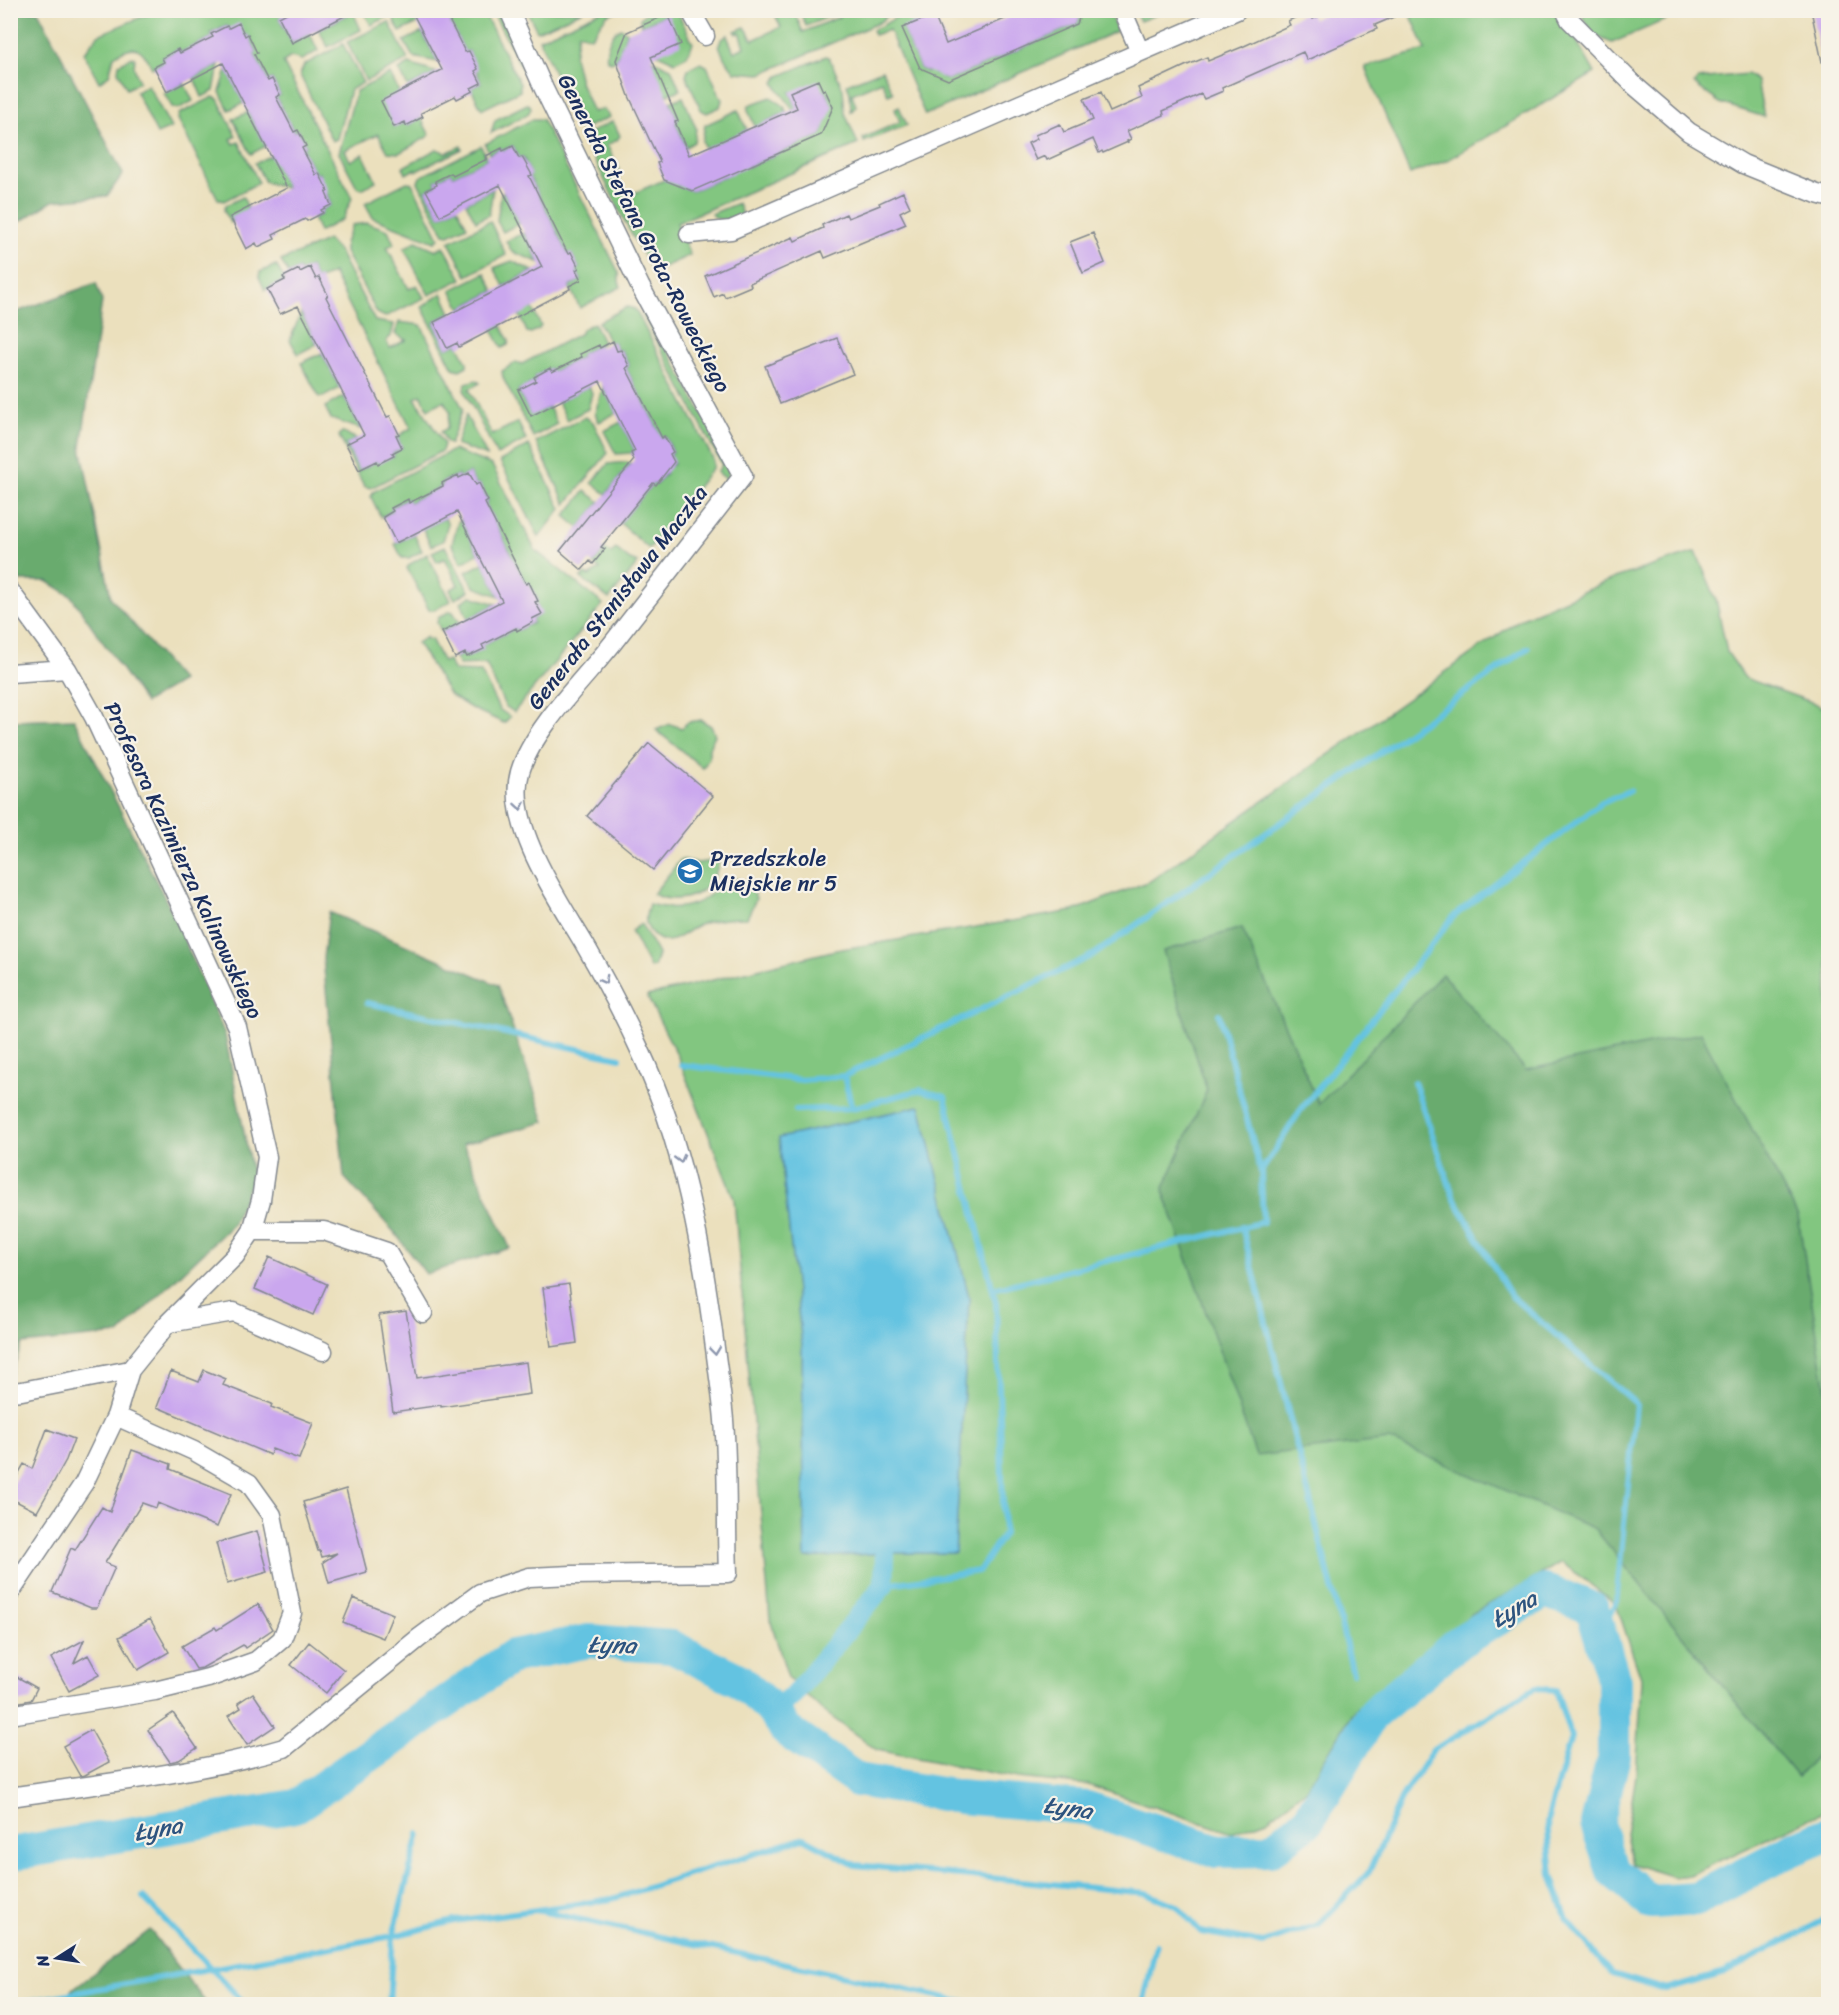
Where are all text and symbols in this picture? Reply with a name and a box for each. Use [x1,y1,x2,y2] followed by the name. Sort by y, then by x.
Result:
[547,67,742,400] street label: Generała Stefana Grota-Roweckiego
[517,476,718,719] street label: Generała Stanisława Maczka
[93,695,274,1025] street label: Profesora Kazimierza Kalinowskiego
[514,801,526,810] one-way arrow
[710,839,837,903] place label: Przedszkole Miejskie nr 5
[675,856,705,886] school or university icon: Przedszkole Miejskie nr 5
[597,974,608,985] one-way arrow
[673,1154,686,1164] one-way arrow
[709,1346,721,1355] one-way arrow
[1482,1577,1547,1639] water label: Łyna
[587,1624,639,1666] water label: Łyna
[1041,1784,1097,1832] water label: Łyna
[130,1804,187,1854] water label: Łyna
[27,1928,87,1988] north arrow
[27,1952,58,1970] text: N

